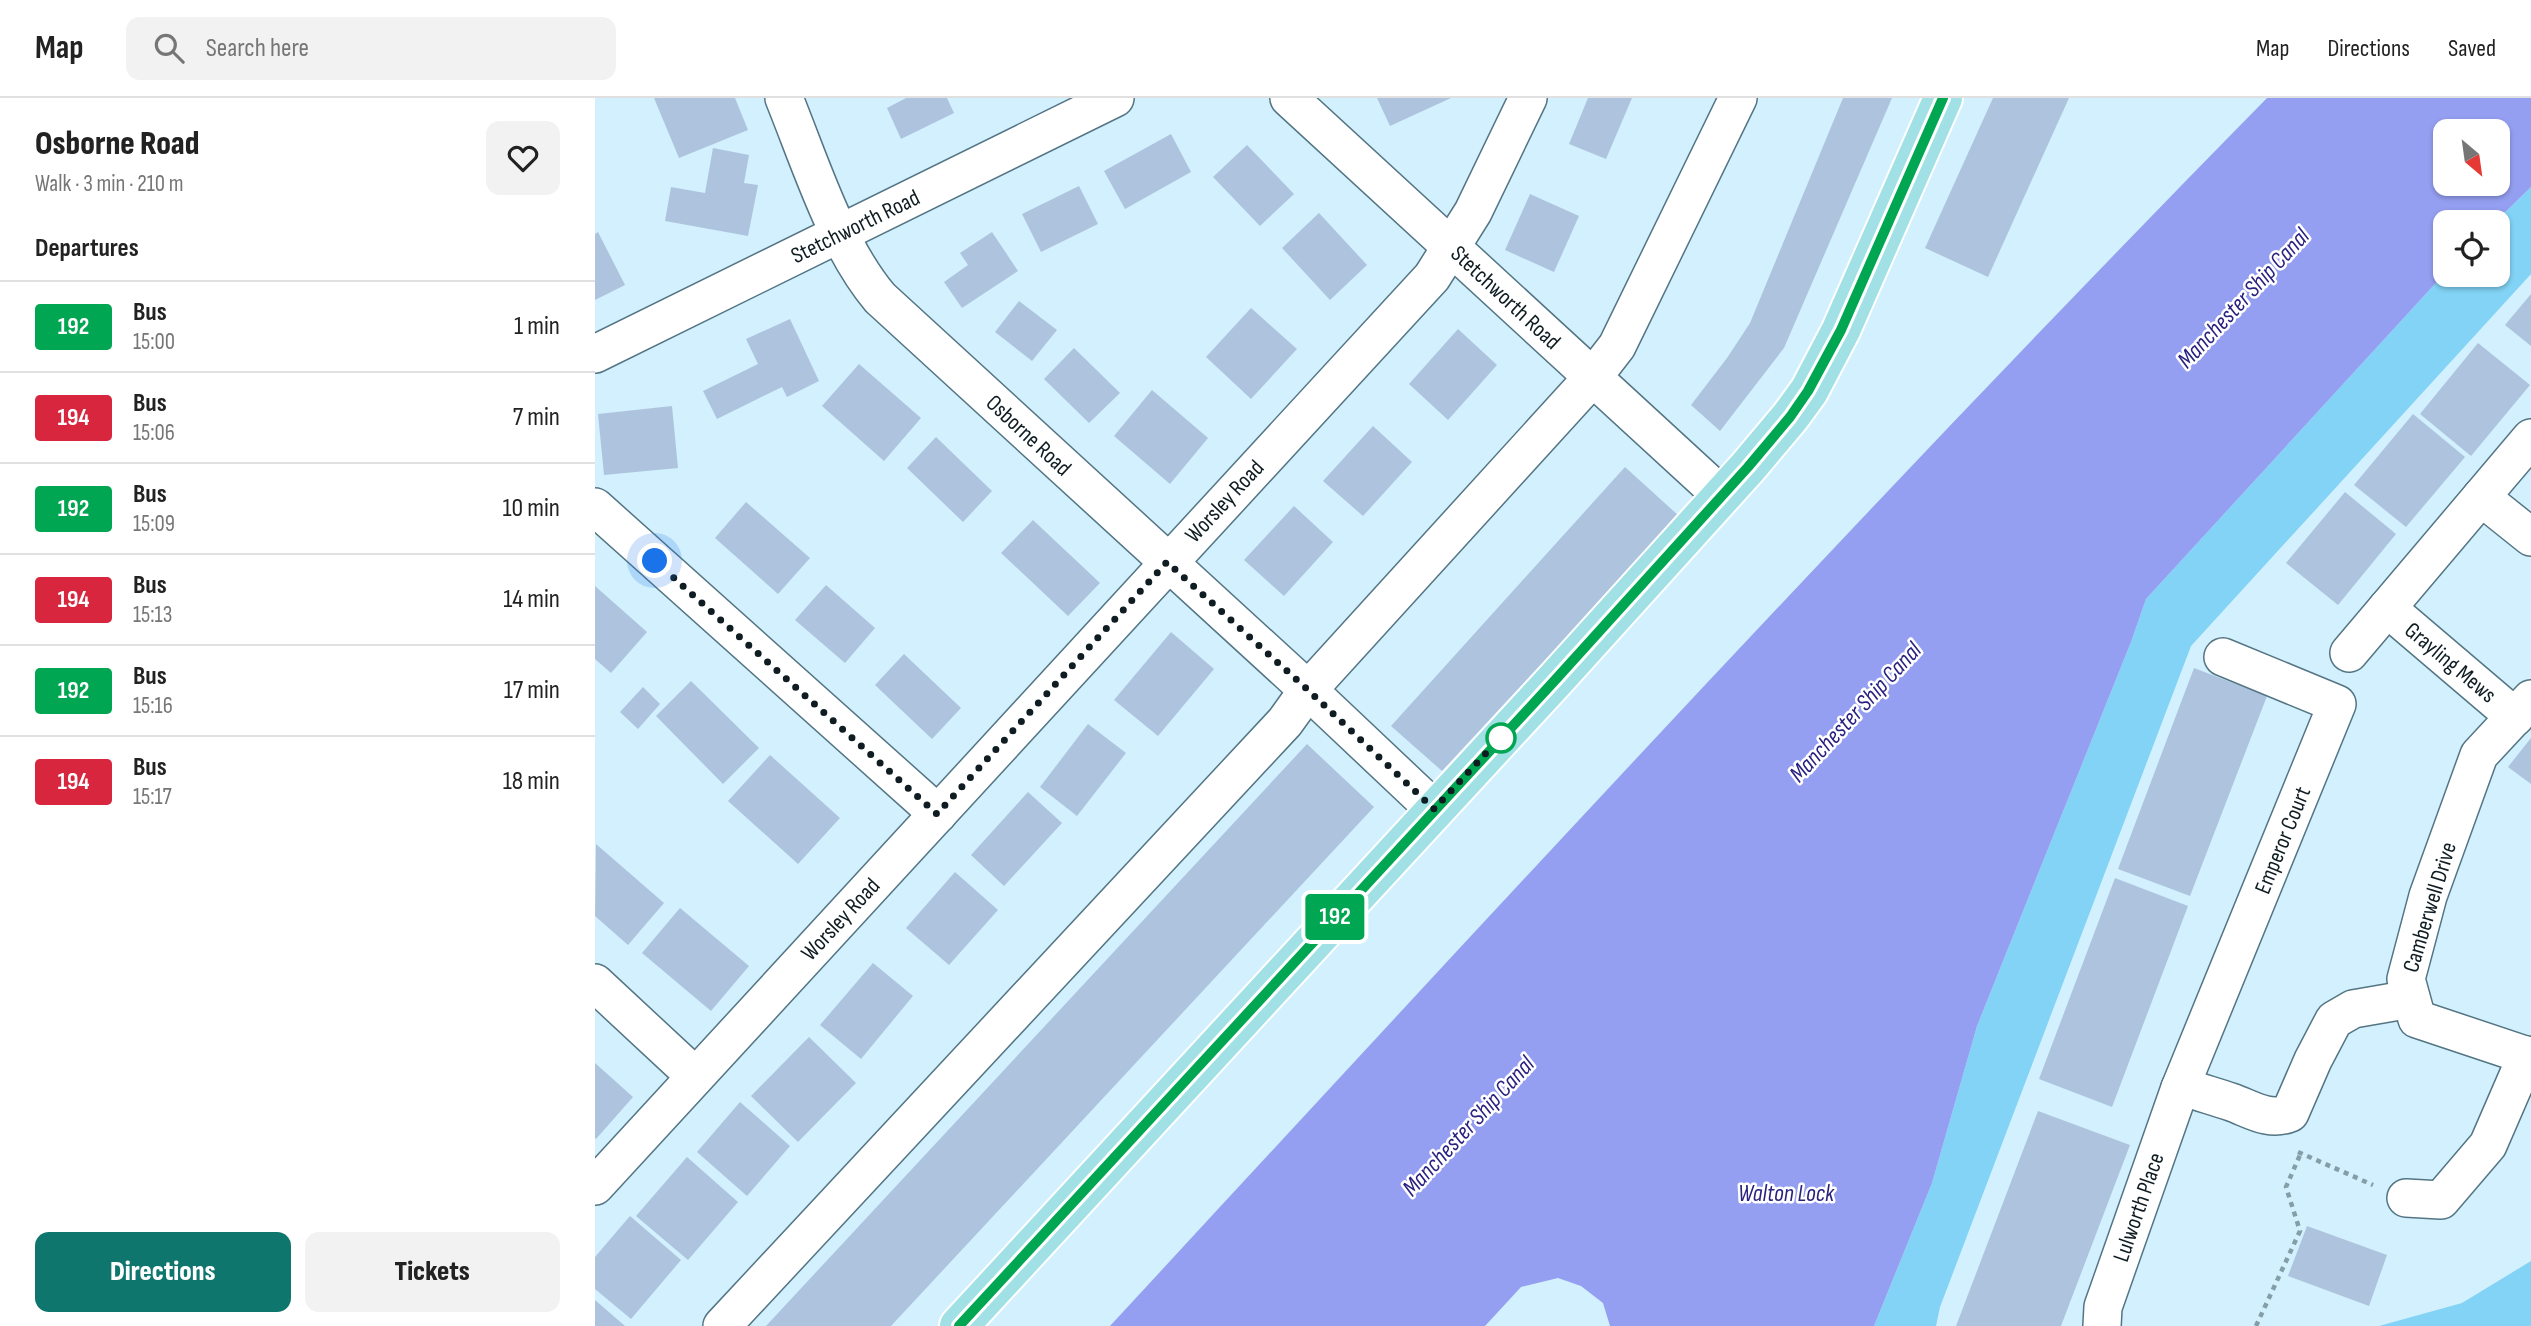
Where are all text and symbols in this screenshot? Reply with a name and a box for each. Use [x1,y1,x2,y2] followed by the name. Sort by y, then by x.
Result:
[126,17,616,80] search box
[35,28,84,68] text: Map
[150,29,188,67] icon: search
[206,33,309,64] text: Search here
[2256,34,2289,63] text: Map
[2327,34,2410,63] text: Directions
[2448,34,2496,63] text: Saved
[2433,119,2509,196] north arrow
[2433,119,2510,287] map controls
[486,121,560,195] button: heart
[35,124,199,164] text: Osborne Road
[35,170,184,198] text: Walk · 3 min · 210 m
[786,184,924,270] street label: Stetchworth Road
[2433,210,2510,287] button: locate
[2171,222,2316,374] water label: Manchester Ship Canal
[35,233,139,264] text: Departures
[1445,240,1566,356] street label: Stetchworth Road
[133,297,167,328] text: Bus
[514,311,560,342] text: 1 min
[58,312,89,341] text: 192
[133,328,175,356] text: 15:00
[133,388,167,419] text: Bus
[980,389,1077,482] street label: Osborne Road
[513,402,560,433] text: 7 min
[58,403,89,432] text: 194
[133,419,175,447] text: 15:06
[1179,455,1270,549] street label: Worsley Road
[133,479,167,510] text: Bus
[503,493,560,524] text: 10 min
[58,494,89,523] text: 192
[133,510,175,538] text: 15:09
[637,543,672,578] your location
[133,570,167,601] text: Bus
[503,584,560,615] text: 14 min
[58,585,89,614] text: 194
[133,601,172,629] text: 15:13
[2399,616,2502,709] street label: Grayling Mews
[1783,636,1928,788] water label: Manchester Ship Canal
[133,661,167,692] text: Bus
[504,675,560,706] text: 17 min
[58,676,89,705] text: 192
[133,692,173,720] text: 15:16
[1486,723,1516,753] unlabelled marker
[133,752,167,783] text: Bus
[503,766,560,797] text: 18 min
[58,767,89,796] text: 194
[133,783,172,811] text: 15:17
[2249,783,2317,898] street label: Emperor Court
[2397,839,2463,976] street label: Camberwell Drive
[795,873,886,967] street label: Worsley Road
[1295,894,1375,940] line badge: 192
[1319,902,1351,931] text: 192
[1396,1050,1541,1202] water label: Manchester Ship Canal
[2107,1149,2171,1265] street label: Lulworth Place
[1738,1179,1835,1208] water label: Walton Lock
[35,1232,291,1312] button: Directions
[305,1232,560,1312] button: Tickets

